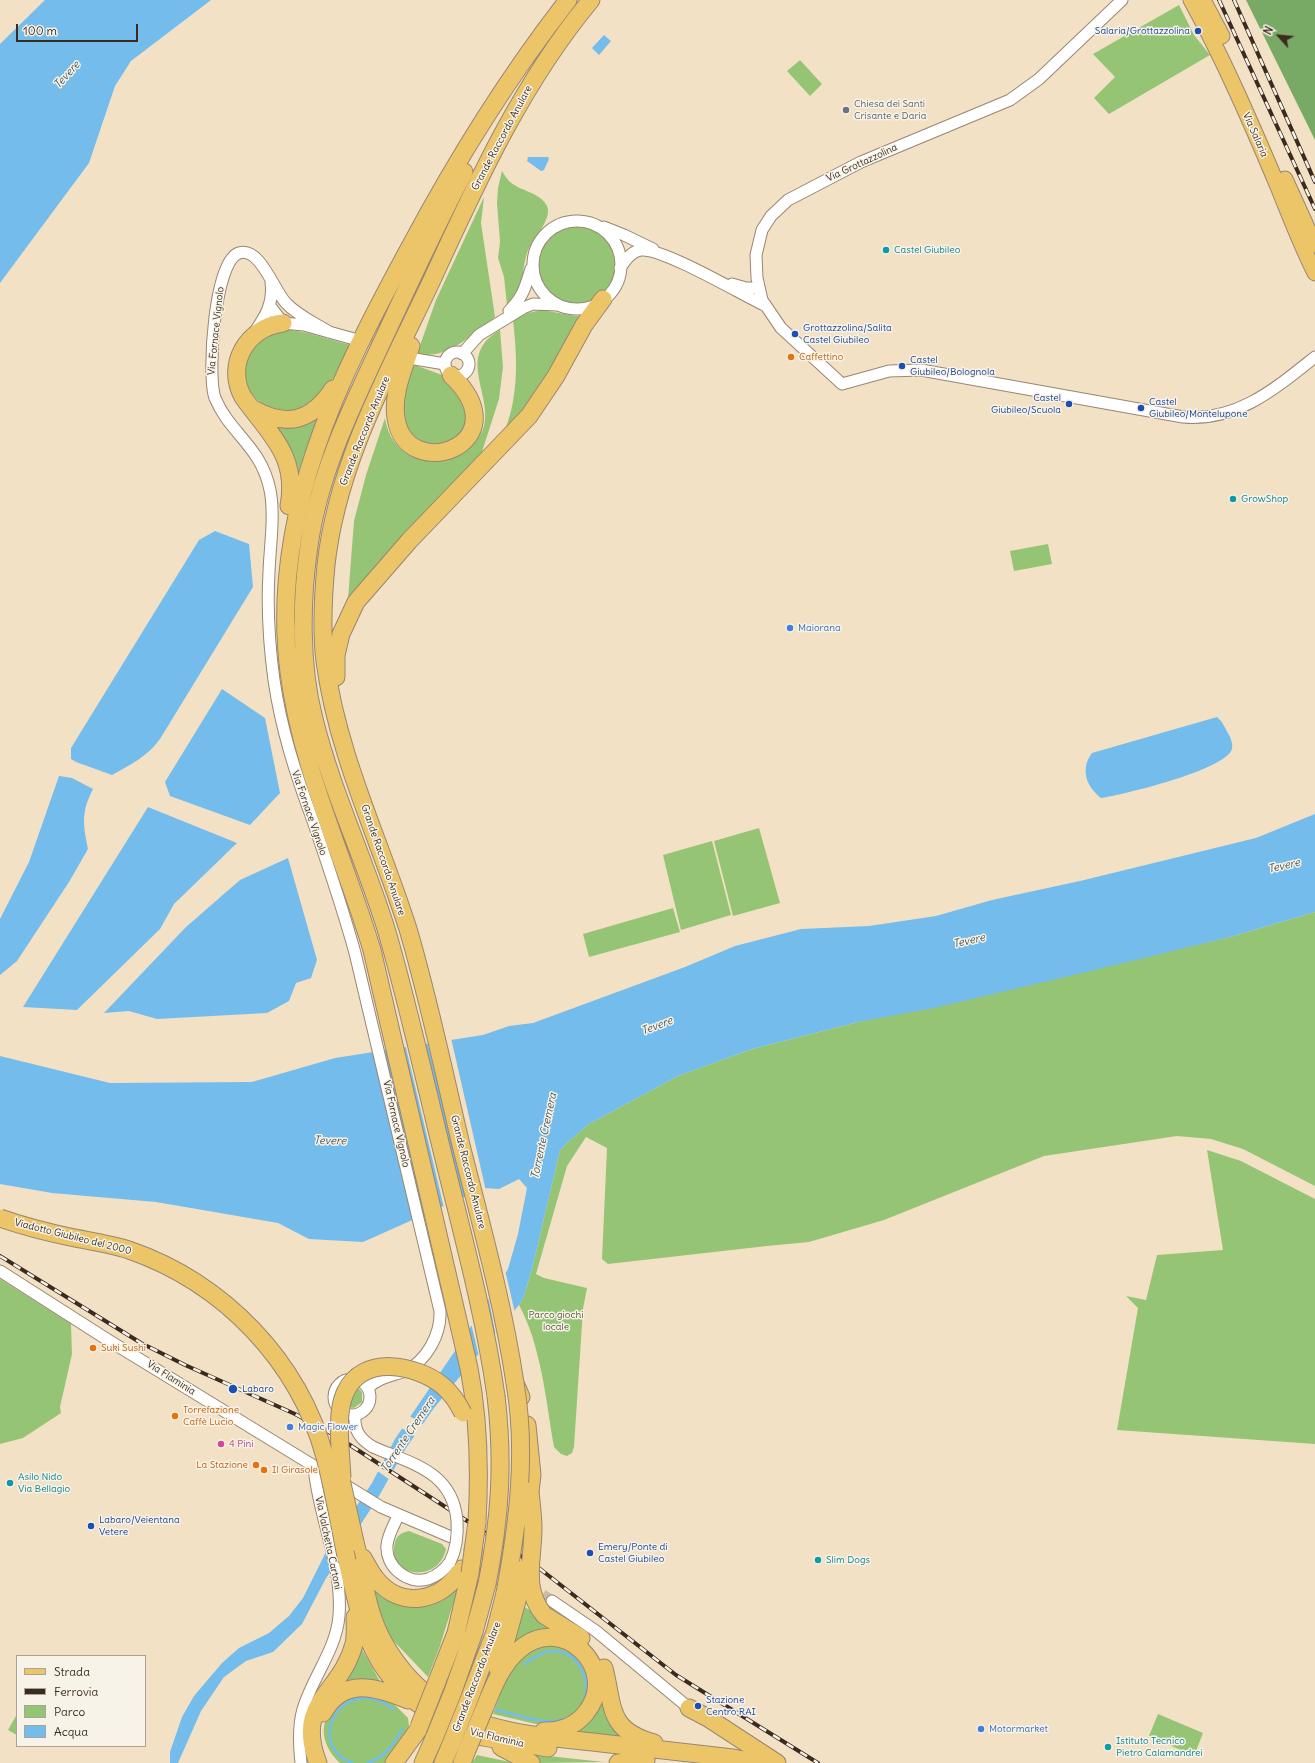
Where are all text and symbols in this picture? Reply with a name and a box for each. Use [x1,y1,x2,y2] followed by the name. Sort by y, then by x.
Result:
[18,16,140,42] scale bar
[1259,16,1299,56] north arrow
[23,23,57,38] text: 100 m
[1260,24,1276,37] text: N
[1095,25,1190,37] place label: Salaria/Grottazzolina
[1193,26,1203,36] marker: Salaria/Grottazzolina
[51,59,83,91] water label: Tevere
[469,84,535,192] street label: Grande Raccordo Anulare
[854,98,926,122] place label: Chiesa dei Santi Crisante e Daria
[841,105,851,115] marker: Chiesa dei Santi Crisante e Daria
[1240,111,1270,159] street label: Via Salaria
[825,141,899,185] street label: Via Grottazzolina
[894,244,960,256] place label: Castel Giubileo
[881,245,891,255] marker: Castel Giubileo
[205,286,227,376] street label: Via Fornace Vignolo
[803,322,892,346] place label: Grottazzolina/Salita Castel Giubileo
[790,329,800,339] marker: Grottazzolina/Salita Castel Giubileo
[799,351,843,363] place label: Caffettino
[786,352,796,362] marker: Caffettino
[910,354,995,378] place label: Castel Giubileo/Bolognola
[897,361,907,371] marker: Castel Giubileo/Bolognola
[338,375,392,487] street label: Grande Raccordo Anulare
[991,392,1061,416] place label: Castel Giubileo/Scuola
[1149,396,1248,420] place label: Castel Giubileo/Montelupone
[1064,399,1074,409] marker: Castel Giubileo/Scuola
[1136,403,1146,413] marker: Castel Giubileo/Montelupone
[1241,493,1288,505] place label: GrowShop
[1228,494,1238,504] marker: GrowShop
[798,622,841,634] place label: Maiorana
[785,623,795,633] marker: Maiorana
[289,769,329,857] street label: Via Fornace Vignolo
[358,803,408,917] street label: Grande Raccordo Anulare
[1267,856,1301,876] water label: Tevere
[952,931,986,951] water label: Tevere
[640,1014,674,1038] water label: Tevere
[380,1079,412,1169] street label: Via Fornace Vignolo
[528,1092,560,1180] water label: Torrente Cremera
[448,1114,488,1230] street label: Grande Raccordo Anulare
[314,1134,346,1148] water label: Tevere
[13,1217,133,1257] street label: Viadotto Giubileo del 2000
[528,1309,584,1332] park label: Parco giochi locale
[101,1342,146,1354] place label: Suki Sushi
[88,1343,98,1353] marker: Suki Sushi
[145,1358,197,1398] street label: Via Flaminia
[227,1383,239,1395] marker: Labaro
[242,1383,274,1395] place label: Labaro
[378,1395,438,1475] water label: Torrente Cremera
[183,1404,239,1428] place label: Torrefazione Caffè Lucio
[170,1411,180,1421] marker: Torrefazione Caffè Lucio
[298,1421,358,1433] place label: Magic Flower
[285,1422,295,1432] marker: Magic Flower
[229,1438,253,1450] place label: 4 Pini
[216,1439,226,1449] marker: 4 Pini
[196,1459,248,1471] place label: La Stazione
[251,1460,261,1470] marker: La Stazione
[272,1464,318,1476] place label: Il Girasole
[259,1465,269,1475] marker: Il Girasole
[18,1471,70,1494] place label: Asilo Nido Via Bellagio
[5,1478,15,1488] marker: Asilo Nido Via Bellagio
[312,1495,344,1591] street label: Via Valchetta Cartoni
[99,1514,180,1538] place label: Labaro/Veientana Vetere
[86,1521,96,1531] marker: Labaro/Veientana Vetere
[598,1541,668,1564] place label: Emery/Ponte di Castel Giubileo
[585,1548,595,1558] marker: Emery/Ponte di Castel Giubileo
[826,1554,870,1566] place label: Slim Dogs
[813,1555,823,1565] marker: Slim Dogs
[450,1620,504,1734] street label: Grande Raccordo Anulare
[16,1655,146,1747] legend
[54,1664,90,1679] text: Strada
[54,1684,98,1699] text: Ferrovia
[706,1694,756,1718] place label: Stazione Centro RAI
[693,1701,703,1711] marker: Stazione Centro RAI
[54,1704,85,1719] text: Parco
[989,1723,1048,1735] place label: Motormarket
[54,1724,88,1739] text: Acqua
[976,1724,986,1734] marker: Motormarket
[469,1726,525,1750] street label: Via Flaminia
[1116,1735,1203,1758] place label: Istituto Tecnico Pietro Calamandrei
[1103,1742,1113,1752] marker: Istituto Tecnico Pietro Calamandrei

